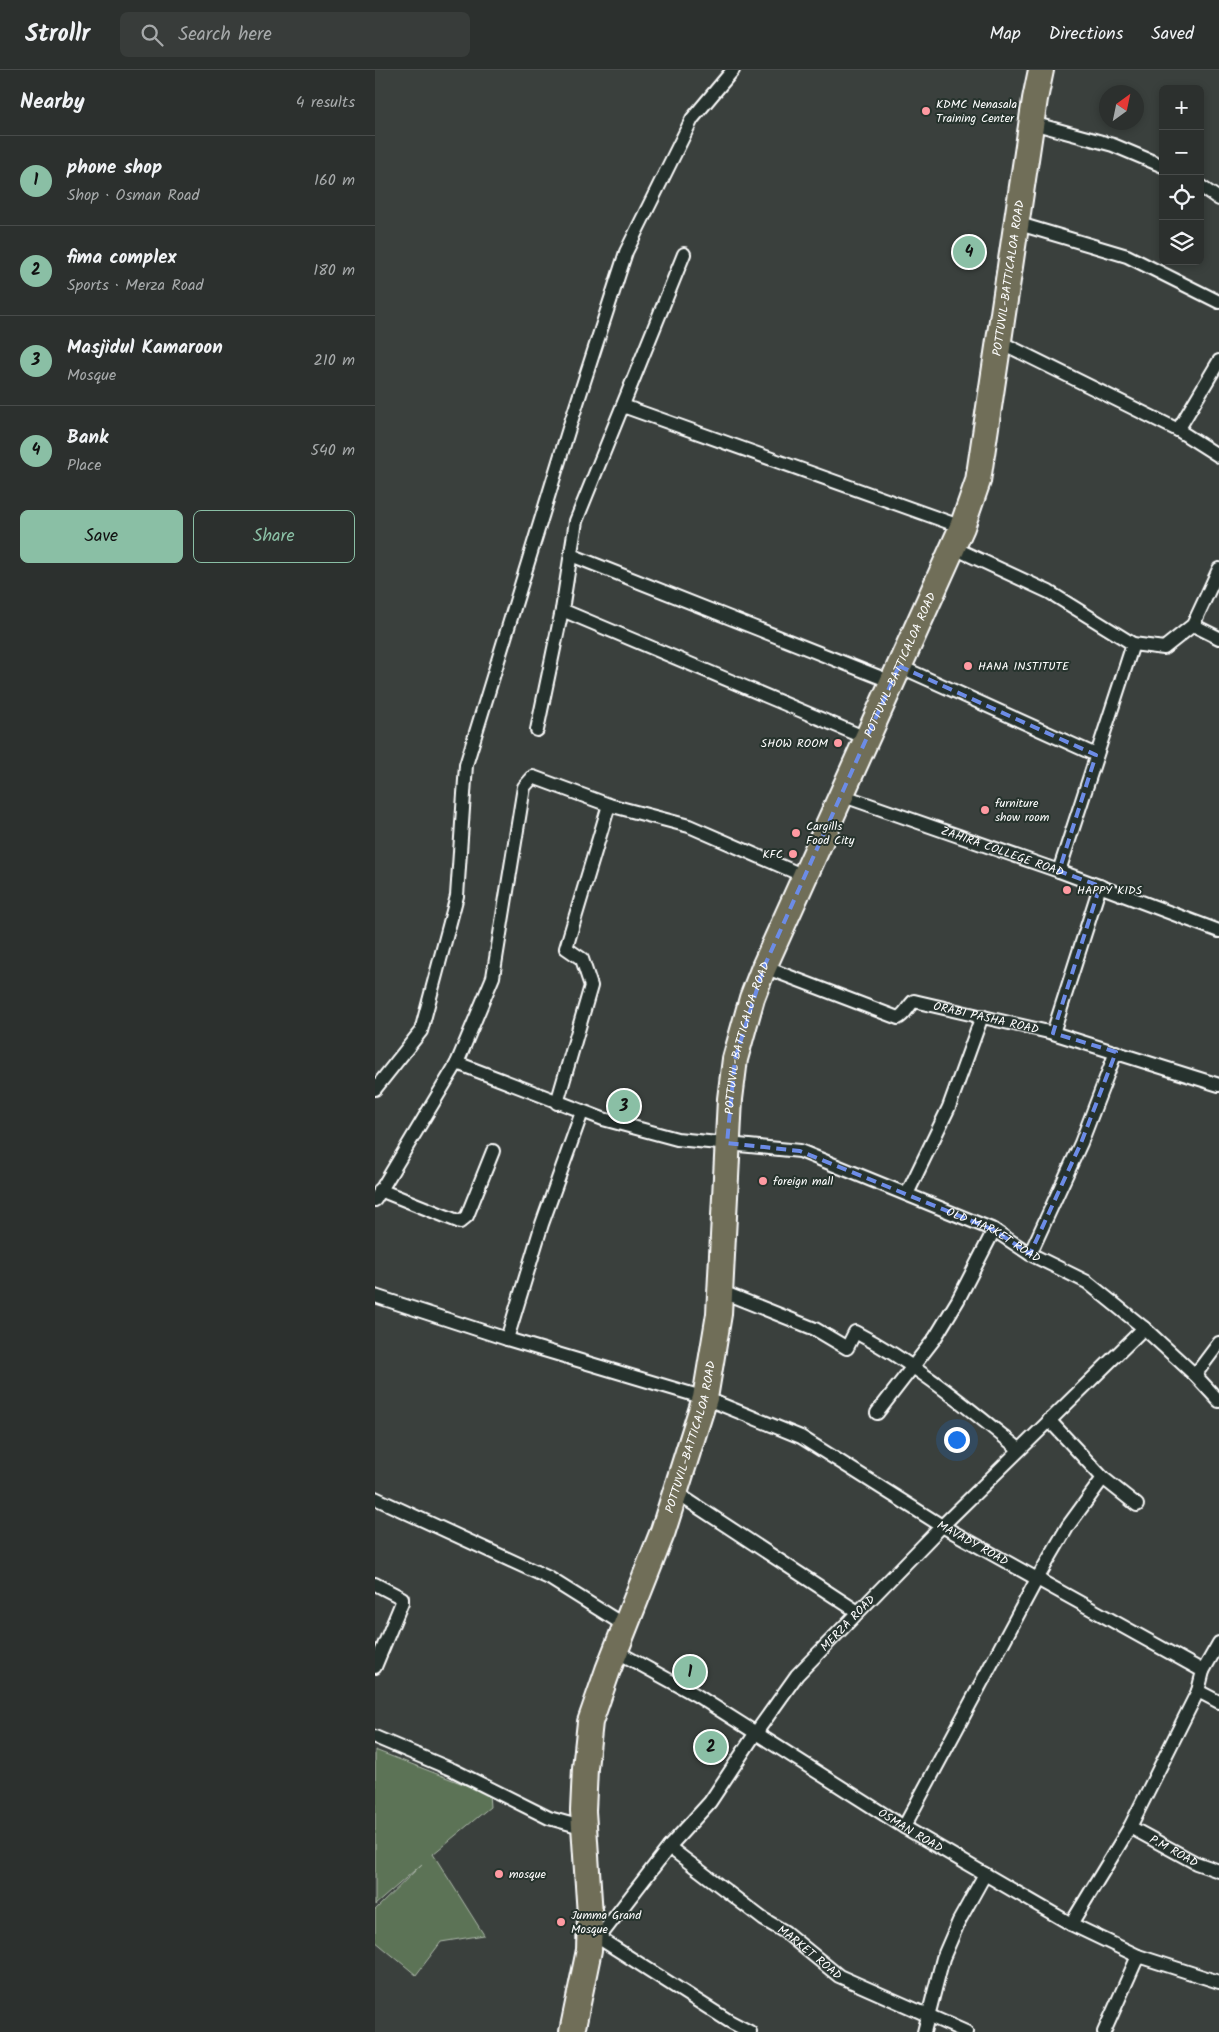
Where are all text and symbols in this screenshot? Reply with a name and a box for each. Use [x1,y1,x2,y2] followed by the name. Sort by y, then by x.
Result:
[120,12,470,57] search box
[25,15,90,54] text: Strollr
[178,20,272,50] text: Search here
[989,20,1021,49] text: Map
[1049,20,1123,49] text: Directions
[1151,20,1194,49] text: Saved
[138,21,166,49] icon: search
[1099,85,1144,130] north arrow
[1159,85,1204,265] map controls
[1159,85,1204,130] button: +
[20,86,85,119] text: Nearby
[296,90,355,115] text: 4 results
[936,95,1018,128] place label: KDMC Nenasala Training Center
[920,105,932,117] marker: KDMC Nenasala Training Center
[1159,130,1204,175] button: −
[67,153,162,183] text: phone shop
[34,168,38,193] text: 1
[314,168,355,193] text: 160 m
[1159,175,1204,220] button: locate
[67,183,199,208] text: Shop · Osman Road
[988,199,1030,357] street label: POTTUVIL-BATTICALOA ROAD
[1159,220,1204,265] button: layers
[953,233,985,271] pin: 4
[67,243,176,273] text: fima complex
[31,258,41,283] text: 2
[313,258,355,283] text: 180 m
[67,273,203,298] text: Sports · Merza Road
[67,333,223,363] text: Masjidul Kamaroon
[32,348,40,373] text: 3
[314,348,355,373] text: 210 m
[67,363,116,388] text: Mosque
[67,423,108,453] text: Bank
[32,438,40,463] text: 4
[310,438,355,463] text: 540 m
[67,453,101,478] text: Place
[20,510,183,563] button: Save
[193,510,355,563] button: Share
[859,589,942,741] street label: POTTUVIL-BATTICALOA ROAD
[978,657,1070,676] place label: HANA INSTITUTE
[962,660,974,672] marker: HANA INSTITUTE
[761,734,829,753] place label: SHOW ROOM
[832,737,844,749] marker: SHOW ROOM
[995,794,1050,827] place label: furniture show room
[979,804,991,816] marker: furniture show room
[806,817,855,850] place label: Cargills Food City
[938,822,1067,882] street label: ZAHIRA COLLEGE ROAD
[790,827,802,839] marker: Cargills Food City
[762,845,783,864] place label: KFC
[787,848,799,860] marker: KFC
[1077,881,1143,900] place label: HAPPY KIDS
[1061,884,1073,896] marker: HAPPY KIDS
[720,958,775,1115] street label: POTTUVIL-BATTICALOA ROAD
[932,997,1041,1040] street label: ORABI PASHA ROAD
[608,1087,640,1125] pin: 3
[773,1172,833,1191] place label: foreign mall
[757,1175,769,1187] marker: foreign mall
[943,1203,1044,1268] street label: OLD MARKET ROAD
[660,1359,721,1516] street label: POTTUVIL-BATTICALOA ROAD
[944,1427,970,1453] your location
[933,1516,1012,1571] street label: MAVADY ROAD
[816,1591,880,1656] street label: MERZA ROAD
[674,1653,706,1691] pin: 1
[695,1728,727,1766] pin: 2
[874,1804,947,1858] street label: OSMAN ROAD
[1146,1830,1202,1873] street label: P.M ROAD
[509,1865,547,1884] place label: mosque
[493,1868,505,1880] marker: mosque
[571,1906,642,1939] place label: Jumma Grand Mosque
[555,1916,567,1928] marker: Jumma Grand Mosque
[774,1921,846,1985] street label: MARKET ROAD

